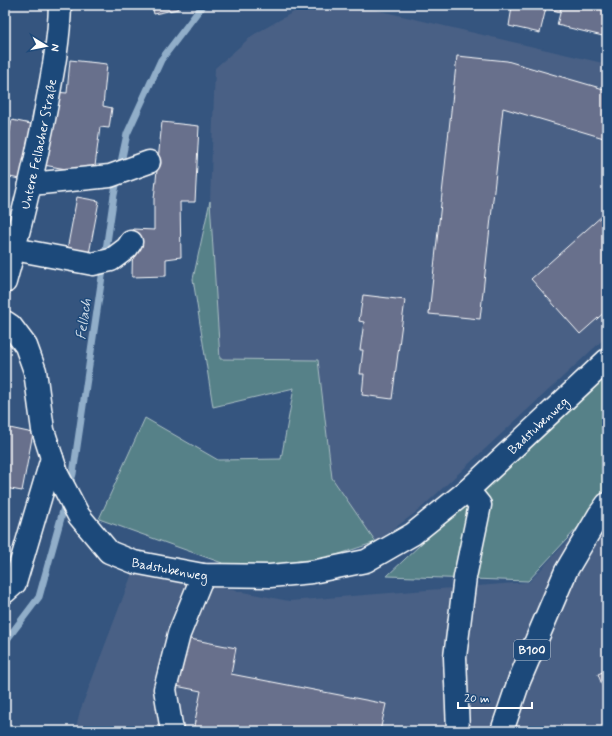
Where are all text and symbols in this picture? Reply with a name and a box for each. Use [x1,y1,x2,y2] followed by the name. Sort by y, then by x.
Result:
[26,26,66,66] north arrow
[47,43,62,52] text: N
[17,78,61,211] street label: Untere Fellacher Straße
[72,297,96,341] water label: Fellach
[505,393,573,459] street label: Badstubenweg
[130,555,208,586] street label: Badstubenweg
[514,640,550,660] road number: B100
[458,684,532,710] scale bar
[464,691,490,707] text: 20 m

